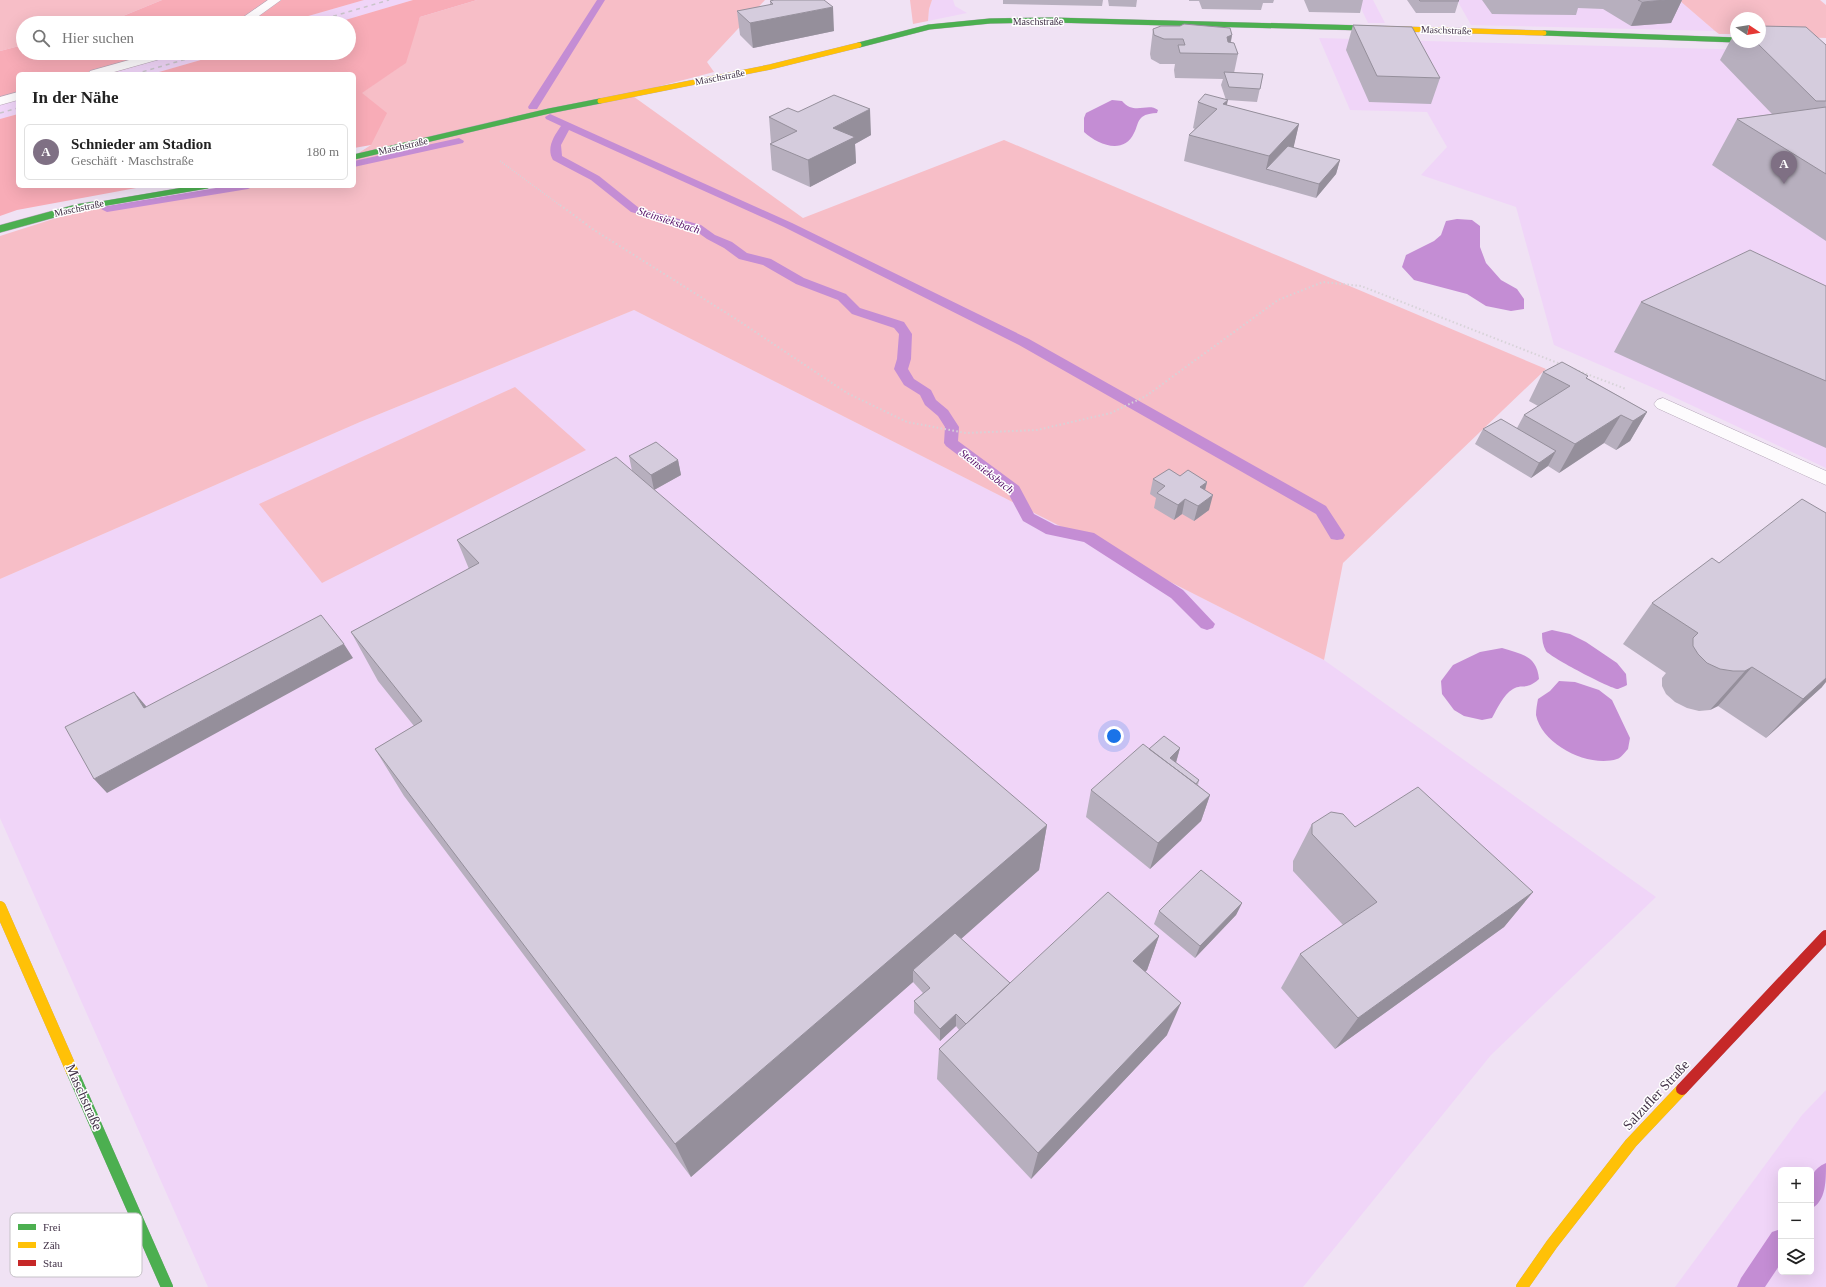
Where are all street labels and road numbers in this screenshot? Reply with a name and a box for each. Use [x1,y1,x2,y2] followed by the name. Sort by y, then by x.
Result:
[1013,16,1064,27] street label: Maschstraße
[1421,24,1472,36] street label: Maschstraße
[694,67,746,87] street label: Maschstraße
[377,135,429,157] street label: Maschstraße
[53,197,105,219] street label: Maschstraße
[1620,1057,1692,1133] street label: Salzufler Straße
[63,1062,105,1132] street label: Maschstraße

